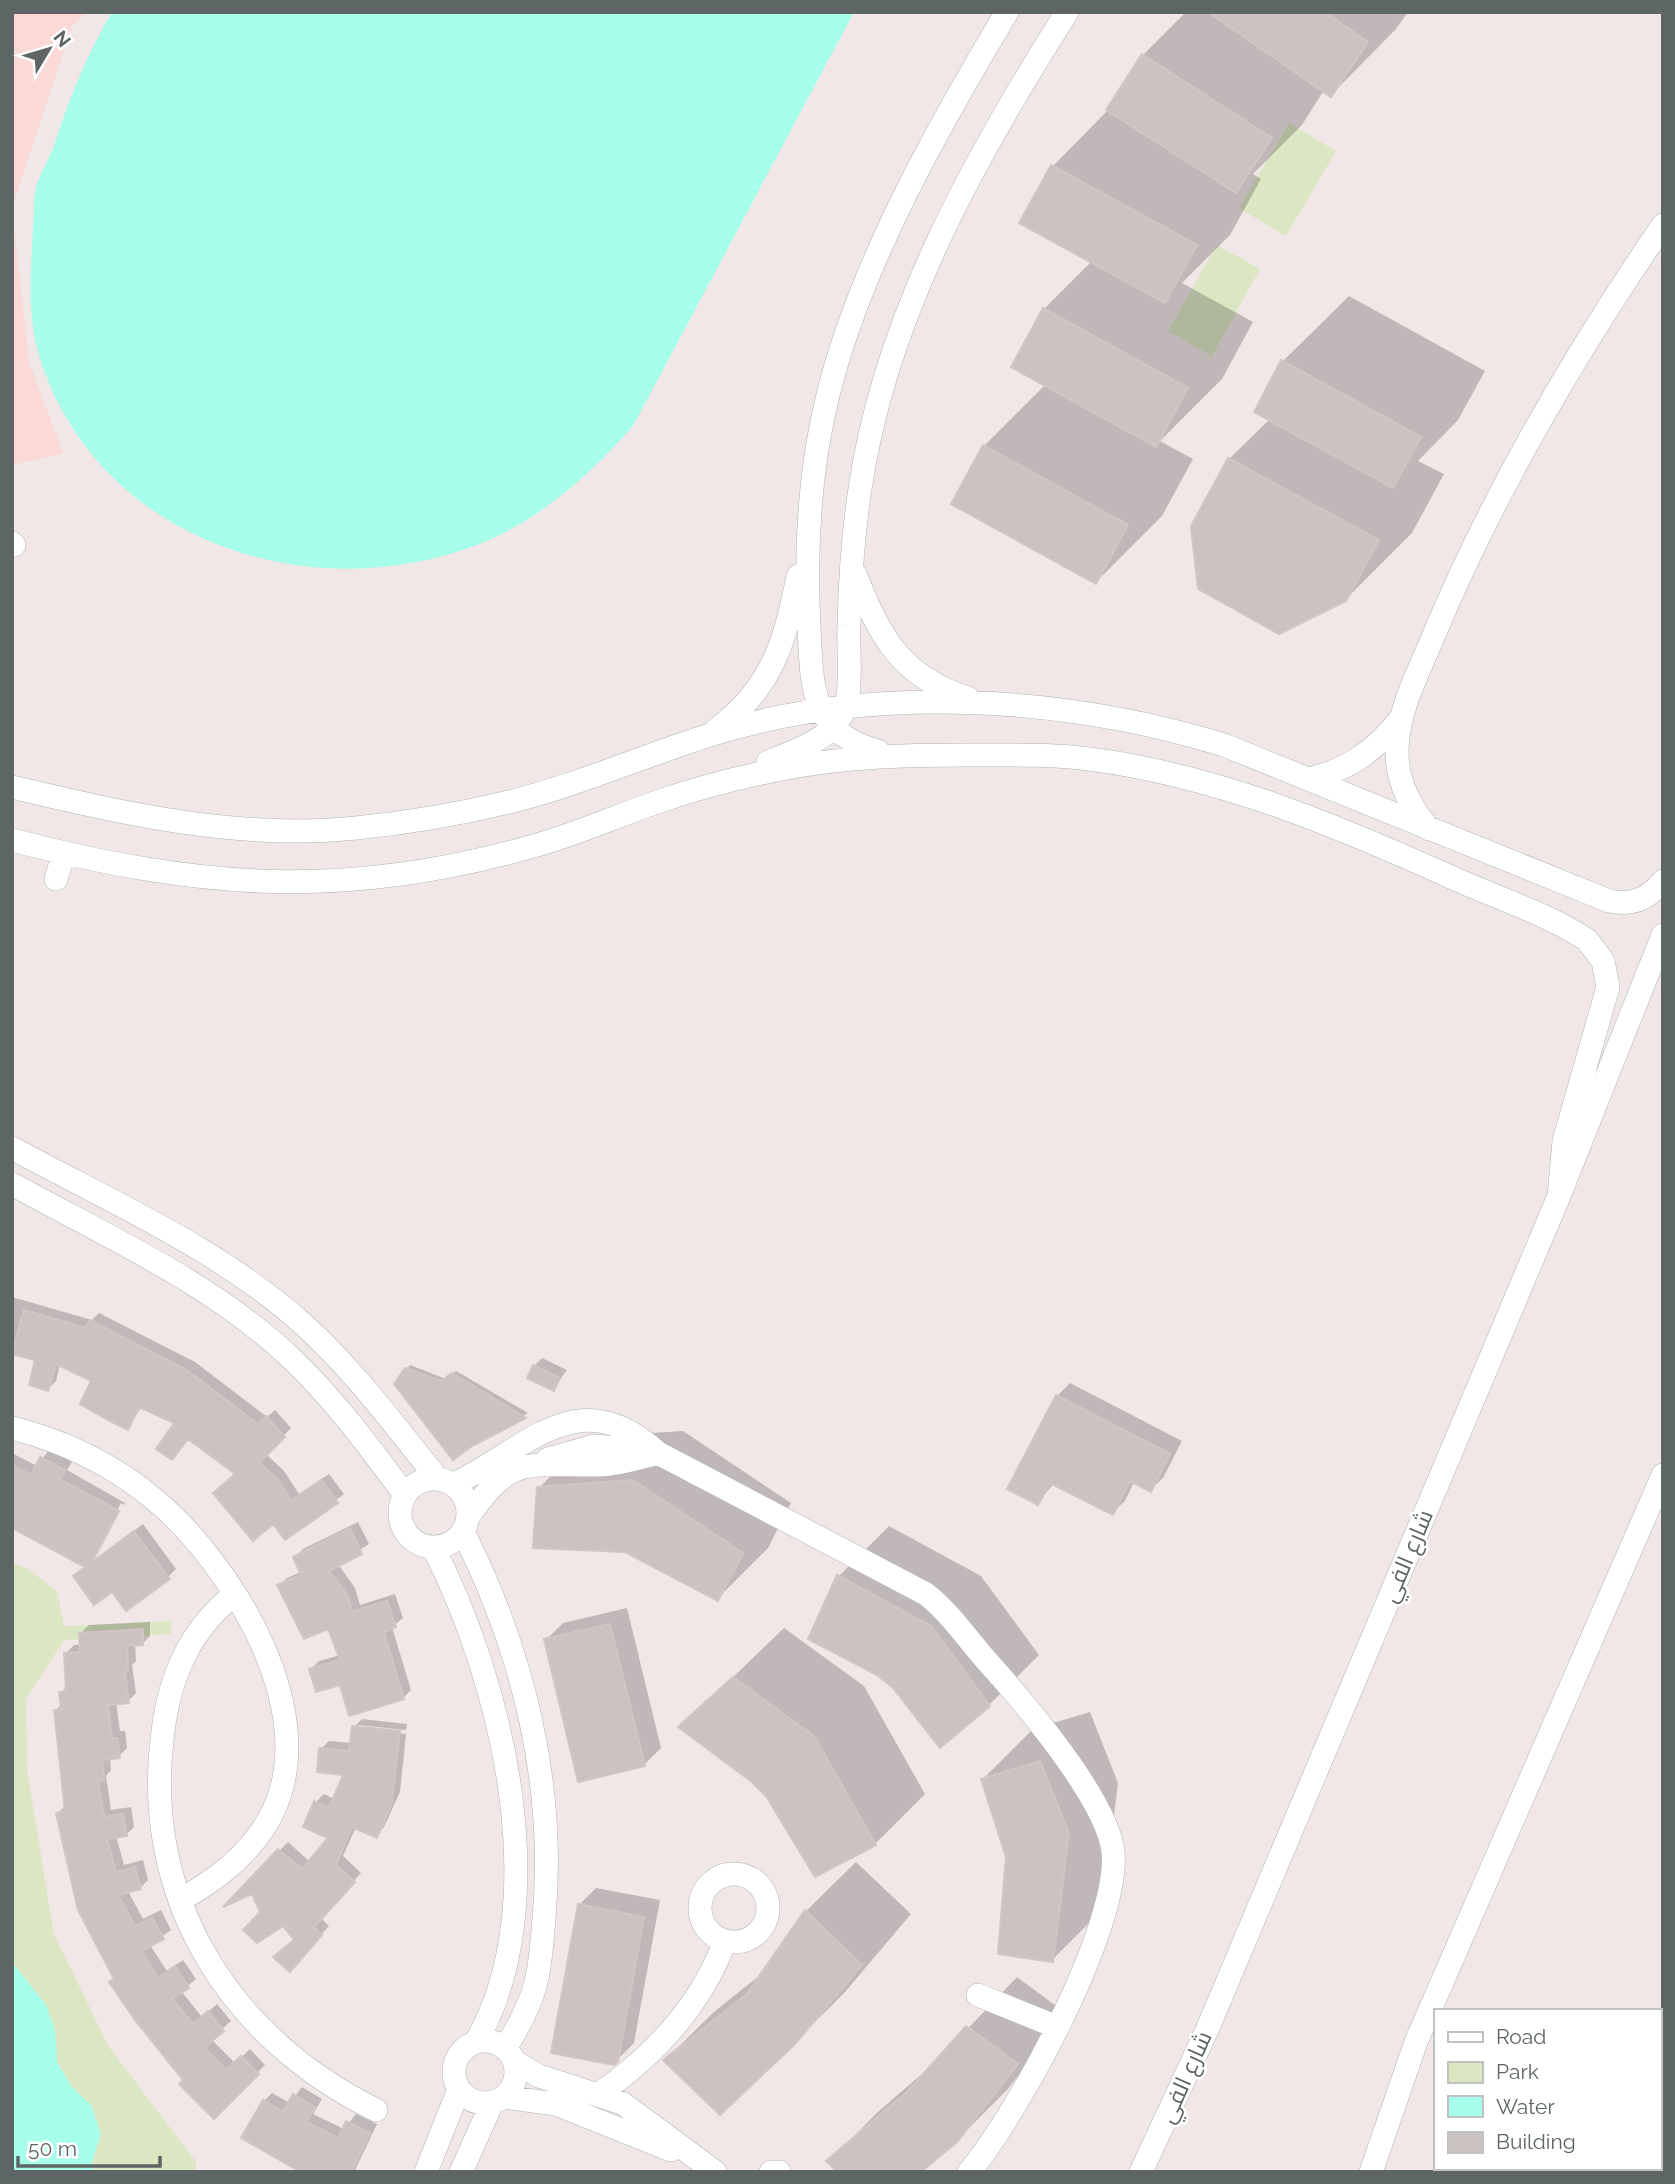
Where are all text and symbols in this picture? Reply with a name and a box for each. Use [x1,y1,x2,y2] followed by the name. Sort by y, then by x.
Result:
[14,14,84,84] north arrow
[49,26,76,51] text: N
[1375,1505,1443,1608] street label: شارع الفي
[1434,2009,1661,2170] legend
[1496,2024,1546,2049] text: Road
[1152,2027,1221,2129] street label: شارع الفي
[1496,2059,1539,2084] text: Park
[1496,2094,1555,2119] text: Water
[18,2124,159,2168] scale bar
[1496,2129,1576,2154] text: Building
[28,2136,77,2161] text: 50 m

